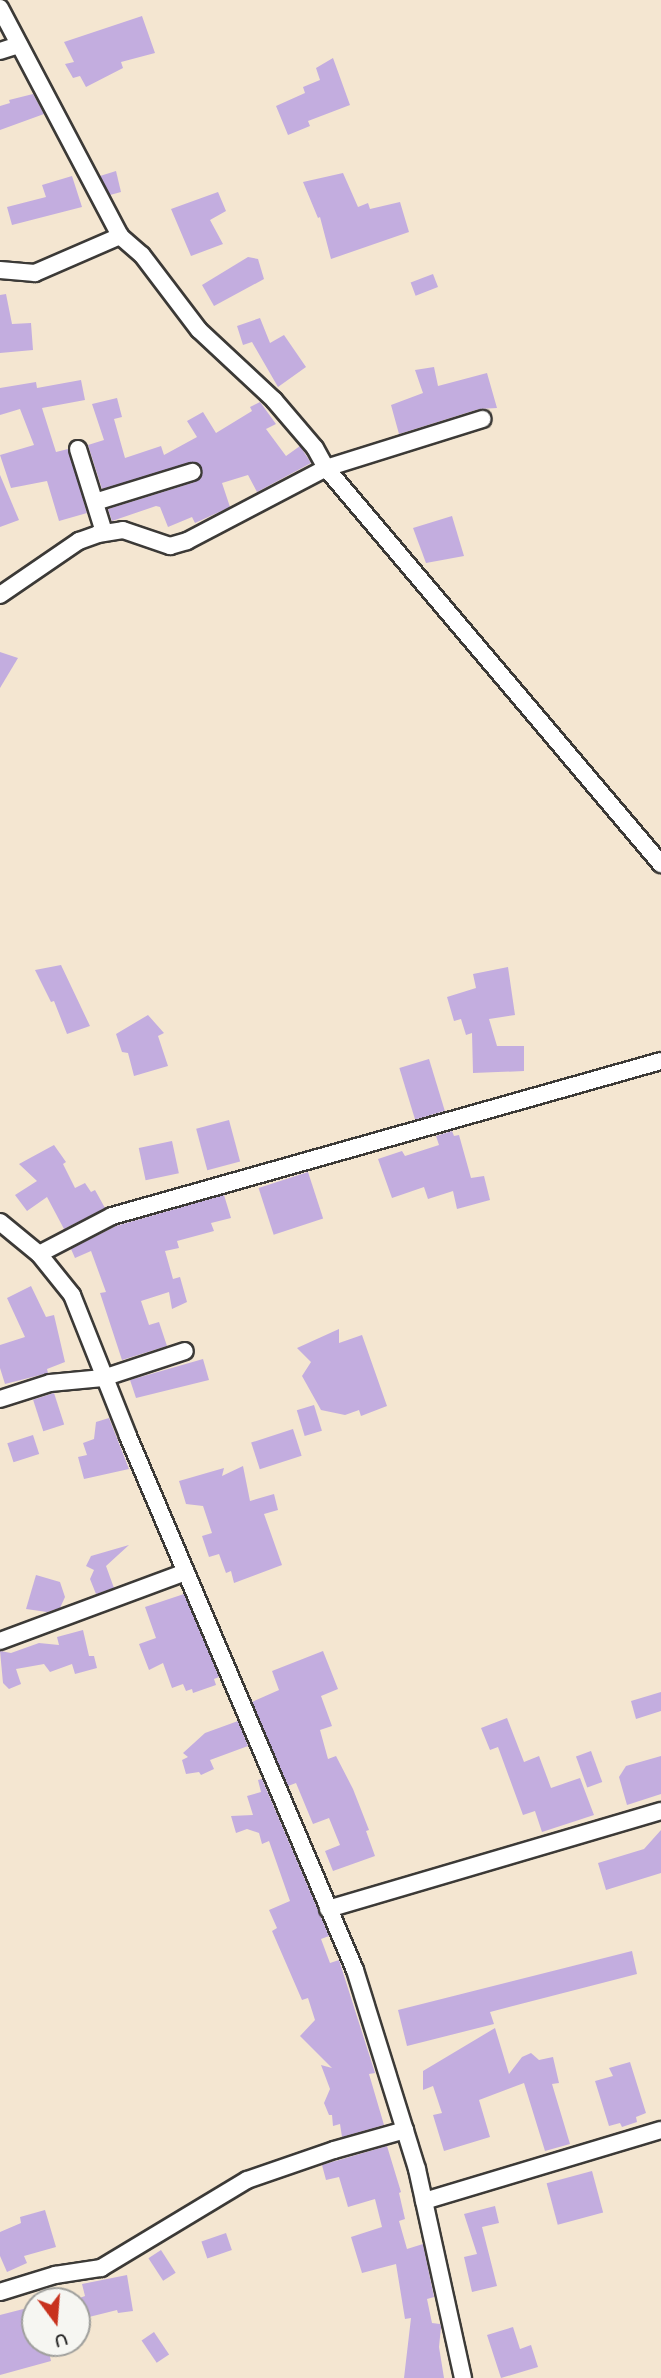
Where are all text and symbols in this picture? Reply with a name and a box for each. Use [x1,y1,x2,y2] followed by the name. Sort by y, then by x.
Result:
[21,2287,91,2357] north arrow
[52,2328,70,2353] text: U

